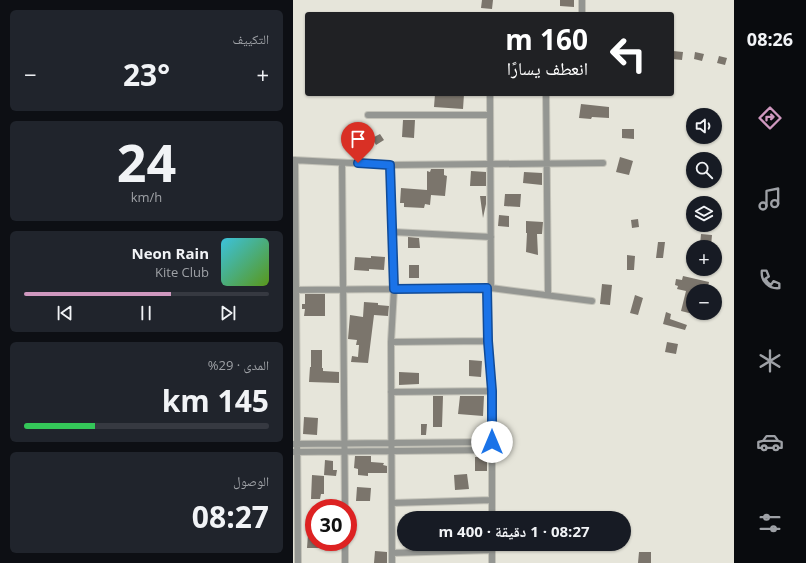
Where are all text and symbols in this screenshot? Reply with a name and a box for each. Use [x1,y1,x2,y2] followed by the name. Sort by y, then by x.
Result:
[505,20,588,58] text: 160 m
[747,27,793,51] text: 08:26
[602,28,654,80] icon: left
[233,30,269,48] text: التكييف
[123,54,170,95] text: 23°
[507,56,588,80] text: انعطف يسارًا
[24,59,37,89] text: −
[256,59,269,89] text: +
[756,104,784,132] icon: directions
[686,108,722,320] map controls
[686,108,722,144] button: sound
[341,122,375,163] pin
[117,126,176,197] text: 24
[347,128,369,150] icon: arrive
[686,152,722,188] button: search
[756,185,784,213] icon: music
[131,188,162,206] text: km/h
[686,196,722,232] button: layers
[686,240,722,276] button: +
[132,243,209,263] text: Neon Rain
[155,263,209,281] text: Kite Club
[756,266,784,294] icon: phone
[686,284,722,320] button: −
[54,302,76,324] icon: previous
[135,302,157,324] icon: pause
[217,302,239,324] icon: next
[756,347,784,375] icon: climate
[208,356,269,374] text: المدى · 29%
[162,380,269,421] text: 145 km
[471,421,513,463] position arrow
[756,428,784,456] icon: car
[233,472,269,490] text: الوصول
[192,496,269,537] text: 08:27
[305,499,357,551] speed limit sign: 30
[756,509,784,537] icon: filters
[438,521,590,541] text: 08:27 · 1 دقيقة · 400 m

